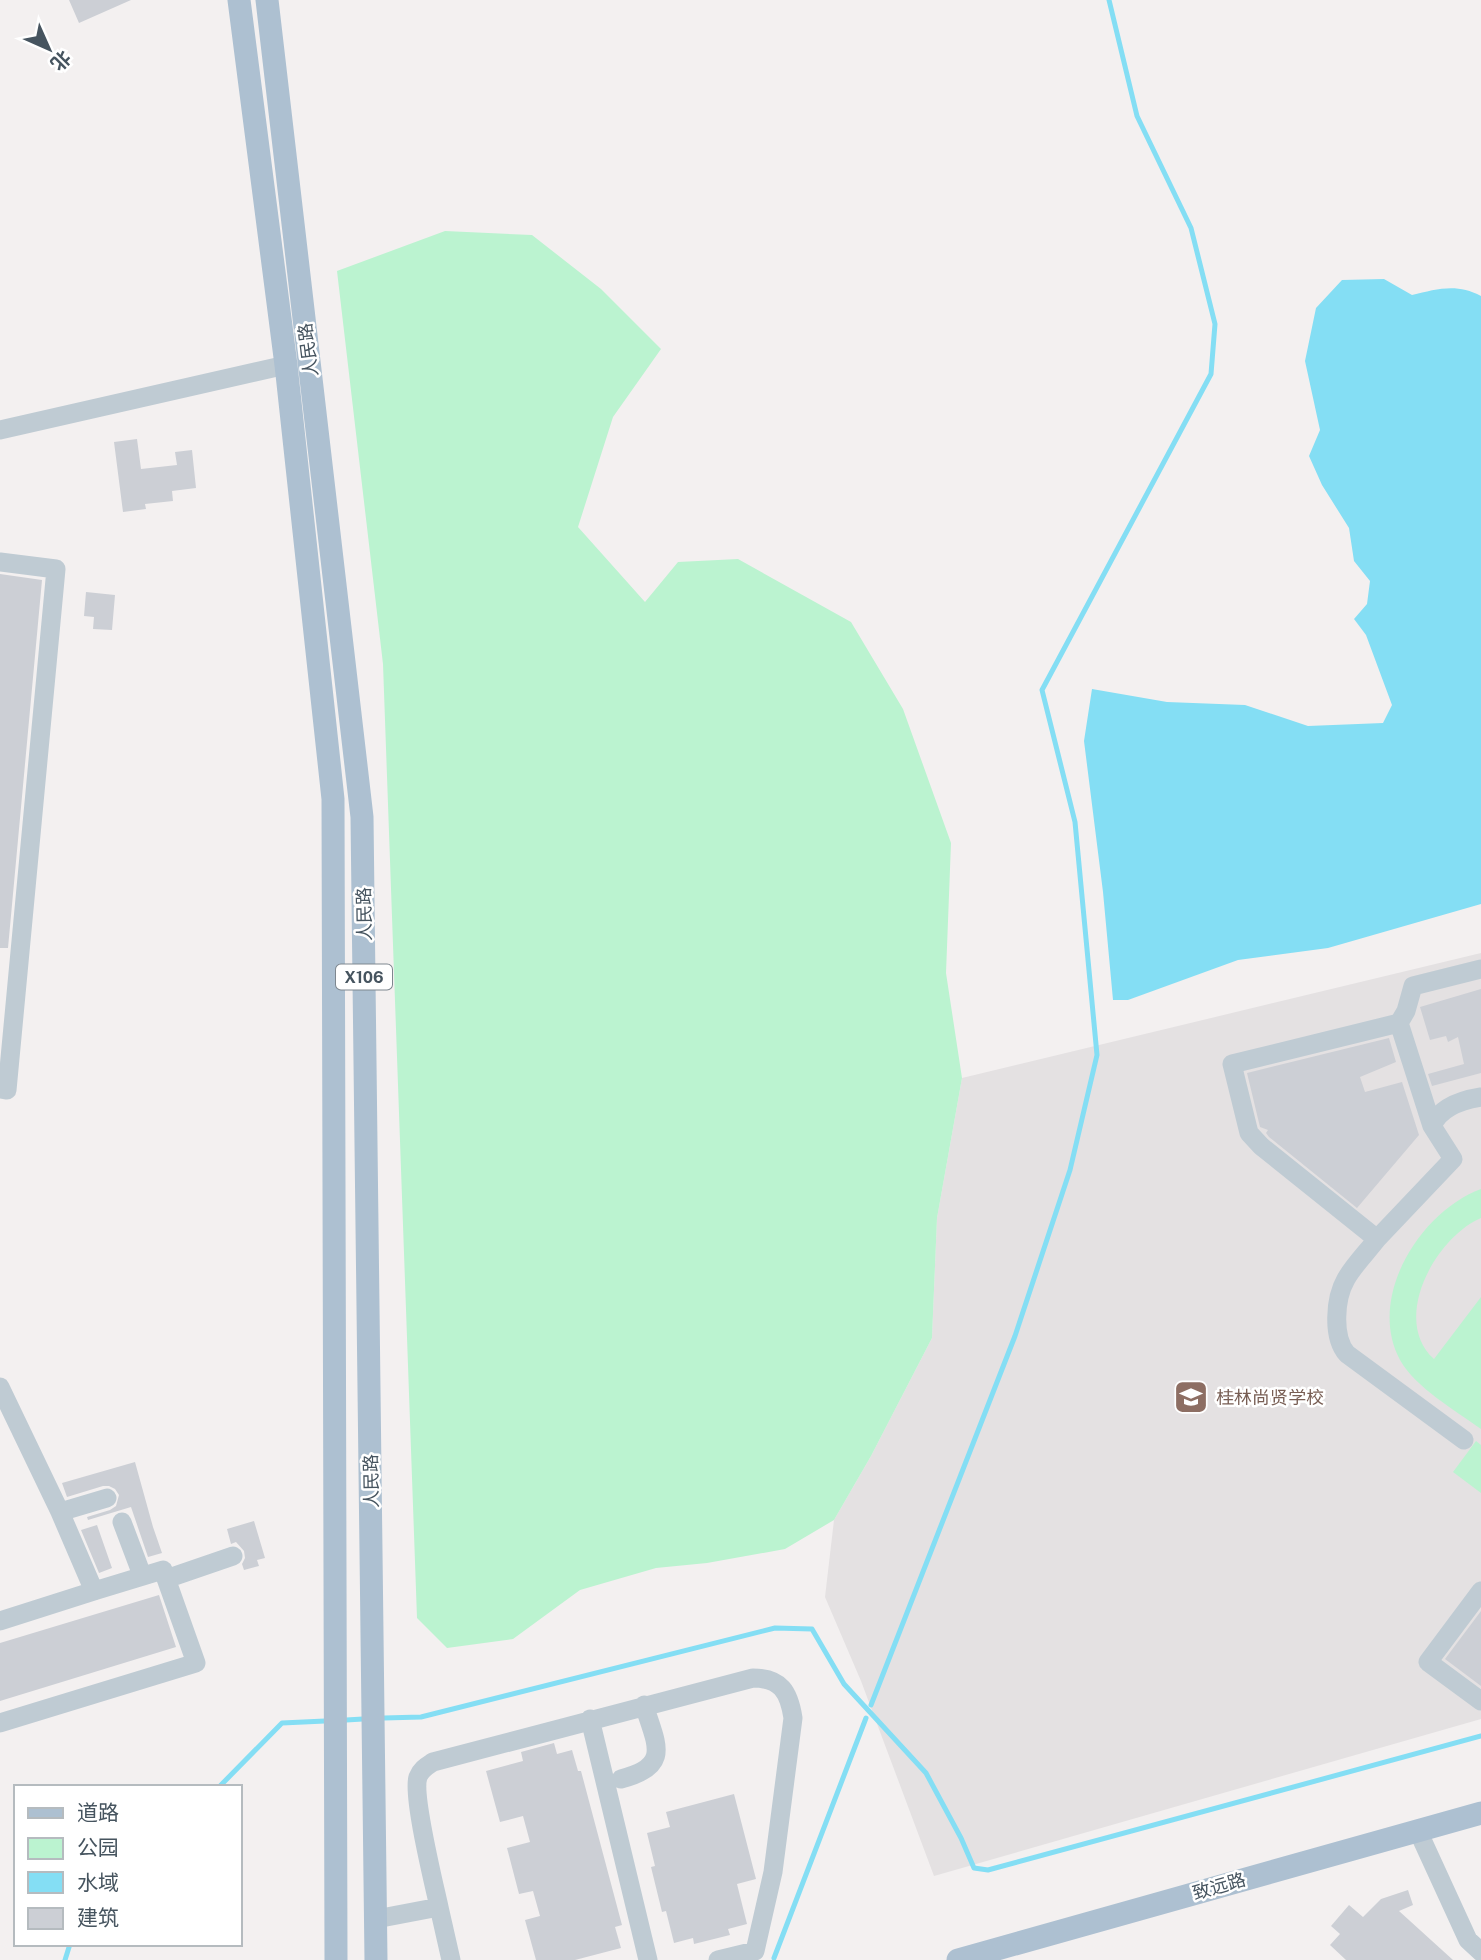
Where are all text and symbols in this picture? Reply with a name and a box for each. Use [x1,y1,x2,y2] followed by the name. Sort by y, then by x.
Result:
[14,14,84,84] north arrow
[47,47,76,76] text: 北
[294,322,322,378] street label: 人民路
[353,887,375,941] street label: 人民路
[336,965,392,990] road number: X106
[1172,1378,1210,1416] school or university icon: 桂林尚贤学校
[1216,1387,1324,1408] place label: 桂林尚贤学校
[360,1454,382,1508] street label: 人民路
[14,1785,242,1946] legend
[77,1800,119,1825] text: 道路
[77,1835,119,1860] text: 公园
[1190,1868,1248,1904] street label: 致远路
[77,1870,119,1895] text: 水域
[77,1905,119,1930] text: 建筑

